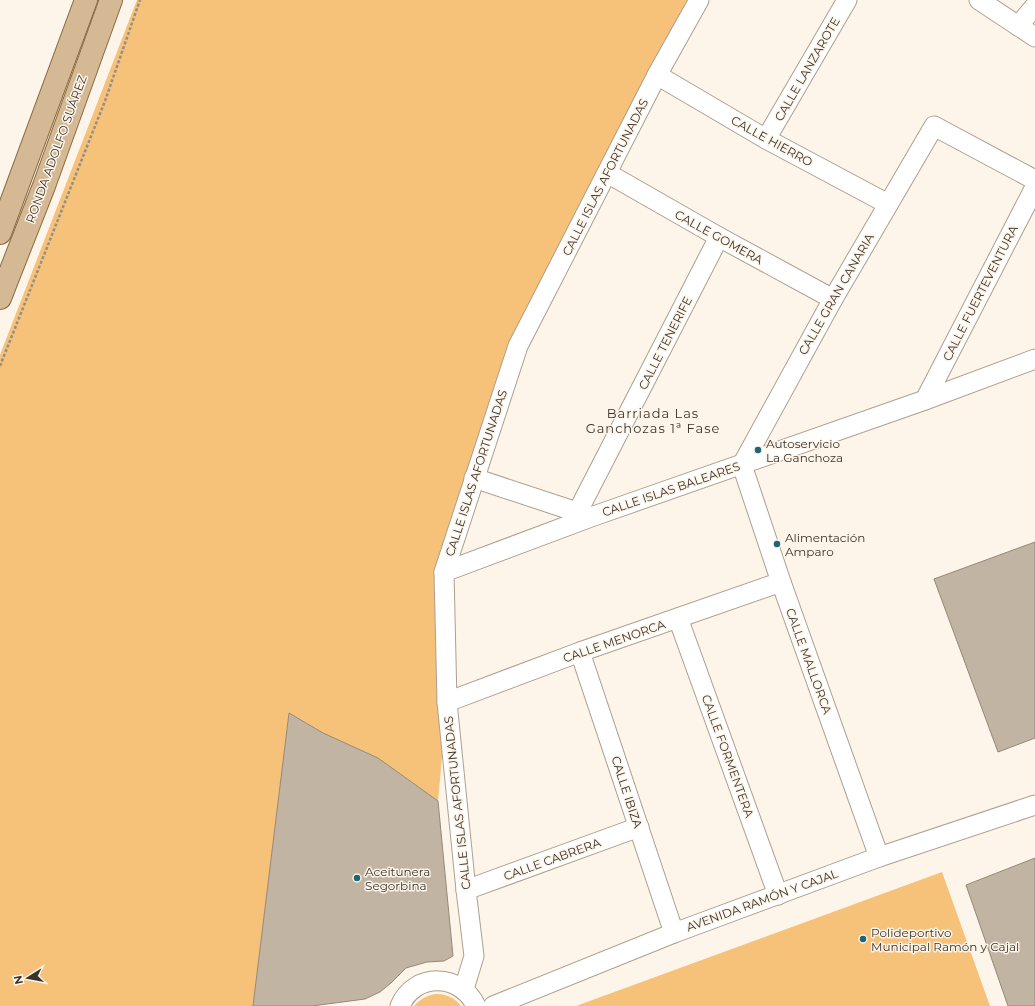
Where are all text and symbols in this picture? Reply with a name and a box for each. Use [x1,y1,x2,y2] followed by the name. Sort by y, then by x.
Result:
[771,14,843,124] street label: CALLE LANZAROTE
[22,73,90,225] street label: RONDA ADOLFO SUÁREZ
[559,96,651,258] street label: CALLE ISLAS AFORTUNADAS
[729,112,815,170] street label: CALLE HIERRO
[672,207,766,268] street label: CALLE GOMERA
[939,222,1021,363] street label: CALLE FUERTEVENTURA
[795,230,877,357] street label: CALLE GRAN CANARIA
[635,294,695,392] street label: CALLE TENERIFE
[442,388,510,558] street label: CALLE ISLAS AFORTUNADAS
[586,405,720,436] district label: Barriada Las Ganchozas 1ª Fase
[766,436,843,465] place label: Autoservicio La Ganchoza
[753,445,763,455] marker: Autoservicio La Ganchoza
[600,458,742,520] street label: CALLE ISLAS BALEARES
[785,530,865,559] place label: Alimentación Amparo
[772,539,782,549] marker: Alimentación Amparo
[783,606,835,717] street label: CALLE MALLORCA
[561,616,667,666] street label: CALLE MENORCA
[699,692,757,820] street label: CALLE FORMENTERA
[440,715,474,891] street label: CALLE ISLAS AFORTUNADAS
[608,754,646,830] street label: CALLE IBIZA
[501,834,603,884] street label: CALLE CABRERA
[365,864,430,893] place label: Aceitunera Segorbina
[684,866,840,934] street label: AVENIDA RAMÓN Y CAJAL
[352,873,362,883] marker: Aceitunera Segorbina
[871,925,1019,954] place label: Polideportivo Municipal Ramón y Cajal
[858,934,868,944] marker: Polideportivo Municipal Ramón y Cajal
[8,958,48,998] north arrow
[10,974,26,986] text: N

